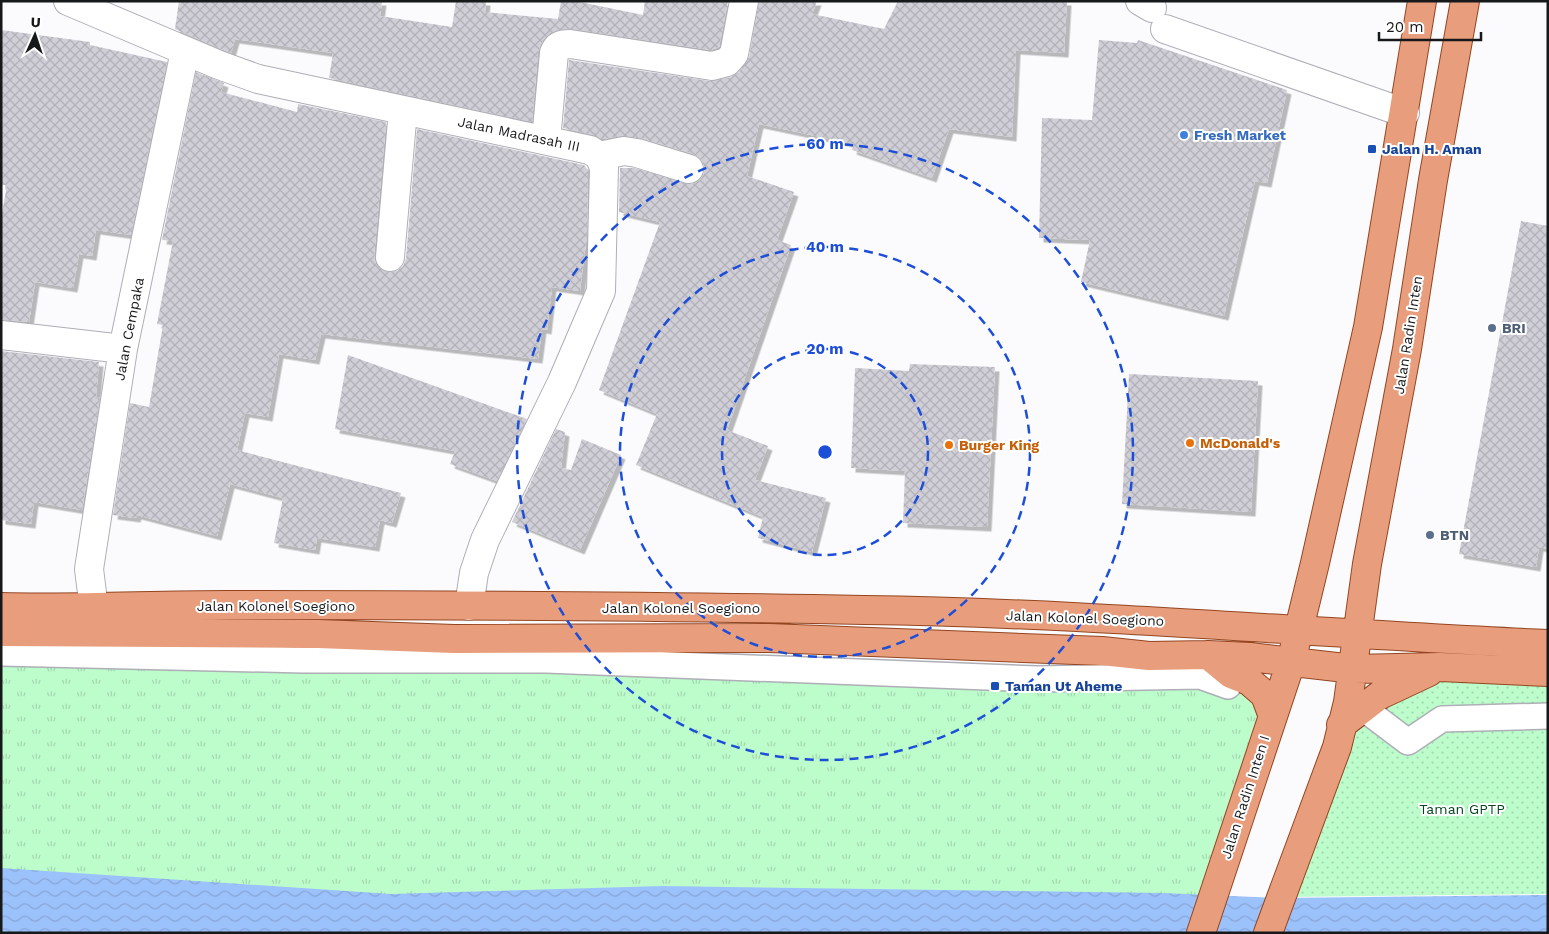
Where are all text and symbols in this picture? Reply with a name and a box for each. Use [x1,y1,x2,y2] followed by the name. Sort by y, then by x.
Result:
[10,10,60,60] north arrow
[1379,10,1482,42] scale bar
[30,14,41,30] text: U
[1386,18,1424,36] text: 20 m
[456,113,582,155] street label: Jalan Madrasah III
[1194,127,1286,143] place label: Fresh Market
[1178,129,1190,141] marker: Fresh Market
[806,135,844,153] text: 60 m
[1382,141,1482,157] place label: Jalan H. Aman
[1366,143,1378,155] marker: Jalan H. Aman
[806,238,844,256] text: 40 m
[1391,275,1425,395] street label: Jalan Radin Inten
[111,276,147,382] street label: Jalan Cempaka
[1502,320,1526,336] place label: BRI
[1486,322,1498,334] marker: BRI
[806,340,844,358] text: 20 m
[1200,435,1281,451] place label: McDonald's
[959,437,1039,453] place label: Burger King
[1184,437,1196,449] marker: McDonald's
[943,439,955,451] marker: Burger King
[816,443,834,461] centre of rings
[1440,527,1469,543] place label: BTN
[1424,529,1436,541] marker: BTN
[197,598,355,614] street label: Jalan Kolonel Soegiono
[602,600,760,616] street label: Jalan Kolonel Soegiono
[1006,607,1164,629] street label: Jalan Kolonel Soegiono
[1005,678,1122,694] place label: Taman Ut Aheme
[989,680,1001,692] marker: Taman Ut Aheme
[1218,733,1272,861] street label: Jalan Radin Inten I
[1419,801,1505,817] park label: Taman GPTP

